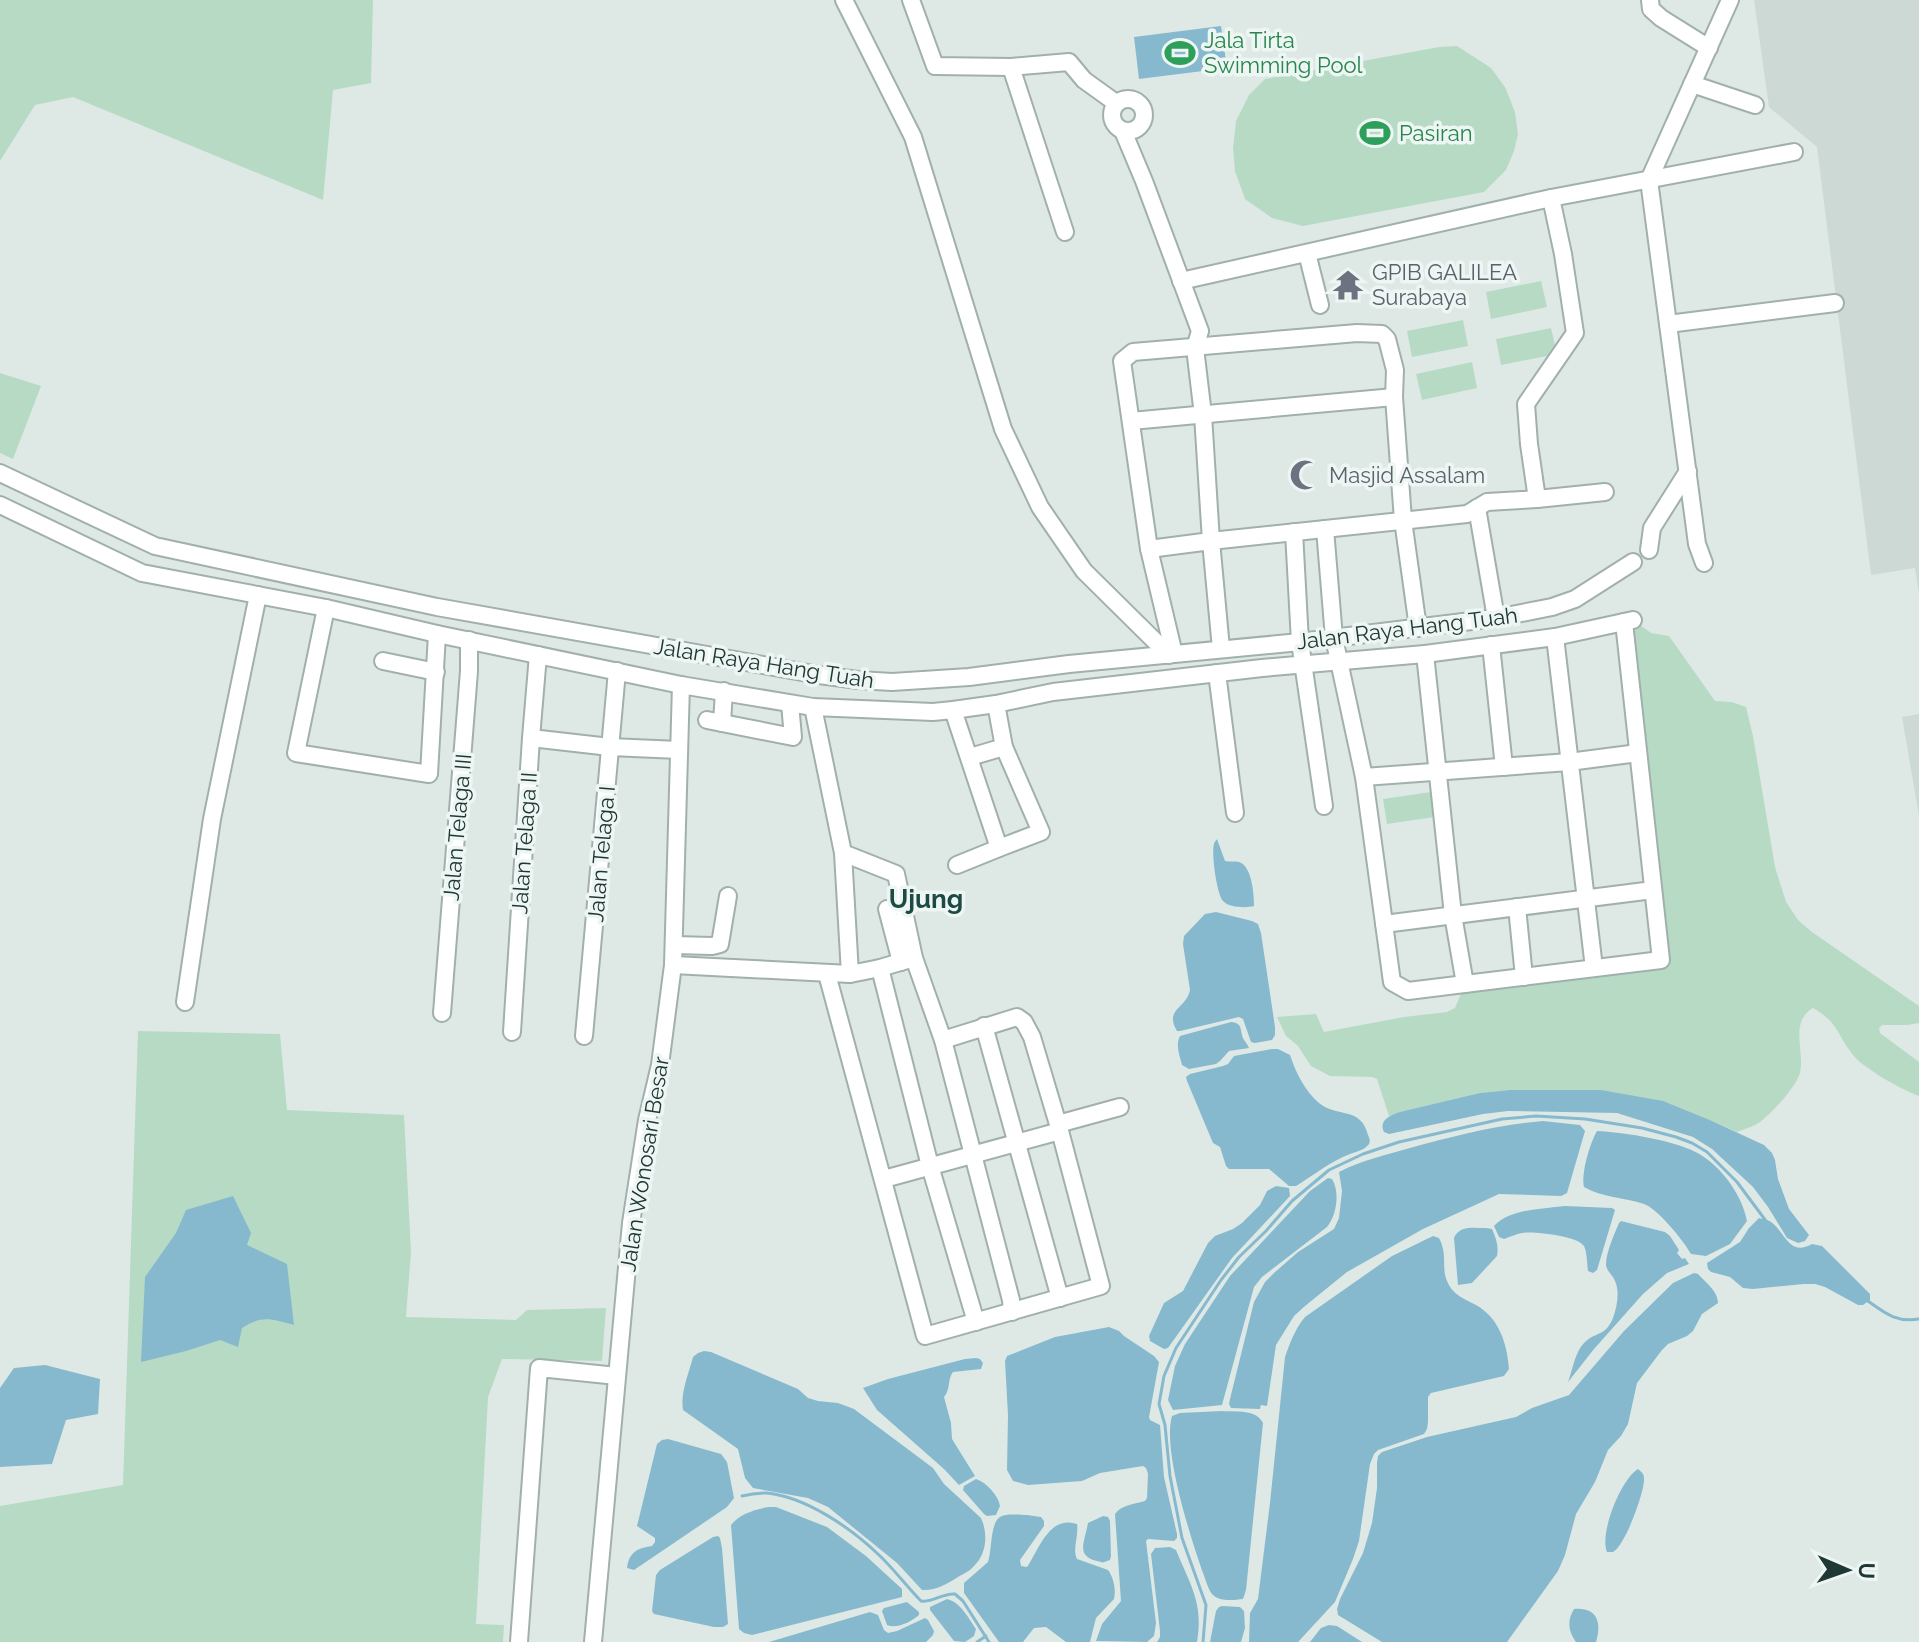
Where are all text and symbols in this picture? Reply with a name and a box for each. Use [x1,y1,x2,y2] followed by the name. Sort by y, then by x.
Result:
[1204,27,1363,78] place label: Jala Tirta Swimming Pool
[1163,36,1197,70] sports icon: Jala Tirta Swimming Pool
[1358,116,1392,150] sports icon: Pasiran
[1399,120,1472,146] place label: Pasiran
[1372,259,1517,310] place label: GPIB GALILEA Surabaya
[1331,268,1365,302] temple icon: GPIB GALILEA Surabaya
[1288,458,1322,492] mosque icon: Masjid Assalam
[1329,462,1485,488] place label: Masjid Assalam
[1295,602,1519,654] street label: Jalan Raya Hang Tuah
[652,633,876,693] street label: Jalan Raya Hang Tuah
[438,752,476,902] street label: Jalan Telaga III
[506,771,542,915] street label: Jalan Telaga II
[582,785,620,923] street label: Jalan Telaga I
[889,884,963,914] district label: Ujung
[614,1054,674,1273] street label: Jalan Wonosari Besar
[1807,1530,1887,1610] north arrow
[1854,1562,1880,1579] text: U

